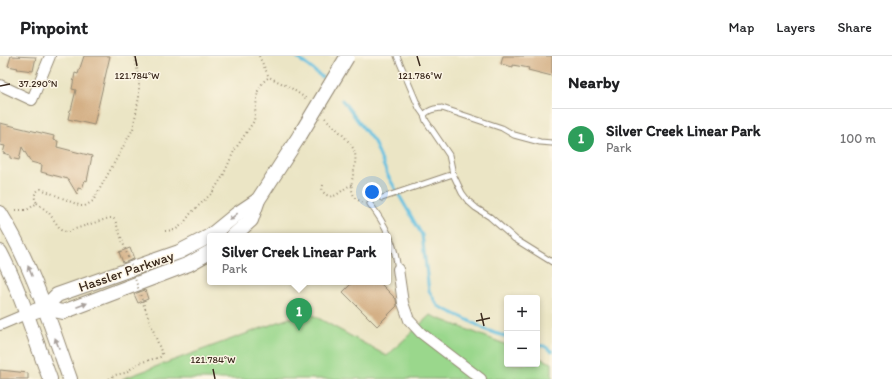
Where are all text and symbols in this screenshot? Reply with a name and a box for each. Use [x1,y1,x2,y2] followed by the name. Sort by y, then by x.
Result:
[20,16,88,39] text: Pinpoint
[729,19,754,36] text: Map
[776,19,815,36] text: Layers
[837,19,872,36] text: Share
[115,69,160,82] text: 121.784°W
[398,69,443,82] text: 121.786°W
[568,72,620,92] text: Nearby
[18,77,58,90] text: 37.290°N
[606,122,760,140] text: Silver Creek Linear Park
[578,131,584,146] text: 1
[840,131,876,146] text: 100 m
[606,140,632,155] text: Park
[362,182,382,202] your location
[228,213,239,221] one-way arrow
[207,233,391,285] popup
[222,243,376,261] text: Silver Creek Linear Park
[76,247,177,296] street label: Hassler Parkway
[222,261,247,276] text: Park
[26,265,32,277] one-way arrow
[504,295,540,367] map controls
[504,295,540,331] button: +
[286,298,312,331] pin: 1
[76,301,88,307] one-way arrow
[504,331,540,367] button: −
[54,337,60,349] one-way arrow
[191,353,236,366] text: 121.784°W

